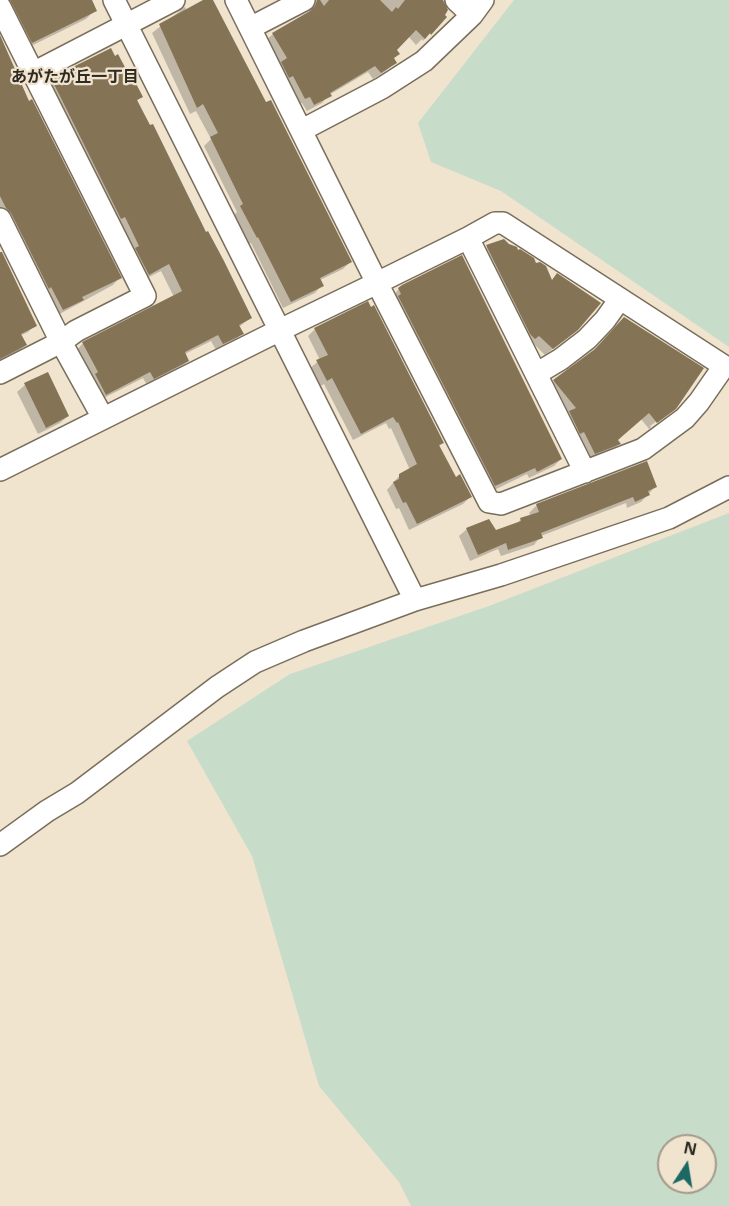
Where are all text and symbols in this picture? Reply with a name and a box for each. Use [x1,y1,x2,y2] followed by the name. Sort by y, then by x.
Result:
[11,67,139,87] district label: あがたが丘一丁目
[657,1134,717,1194] north arrow
[682,1136,699,1160] text: N

